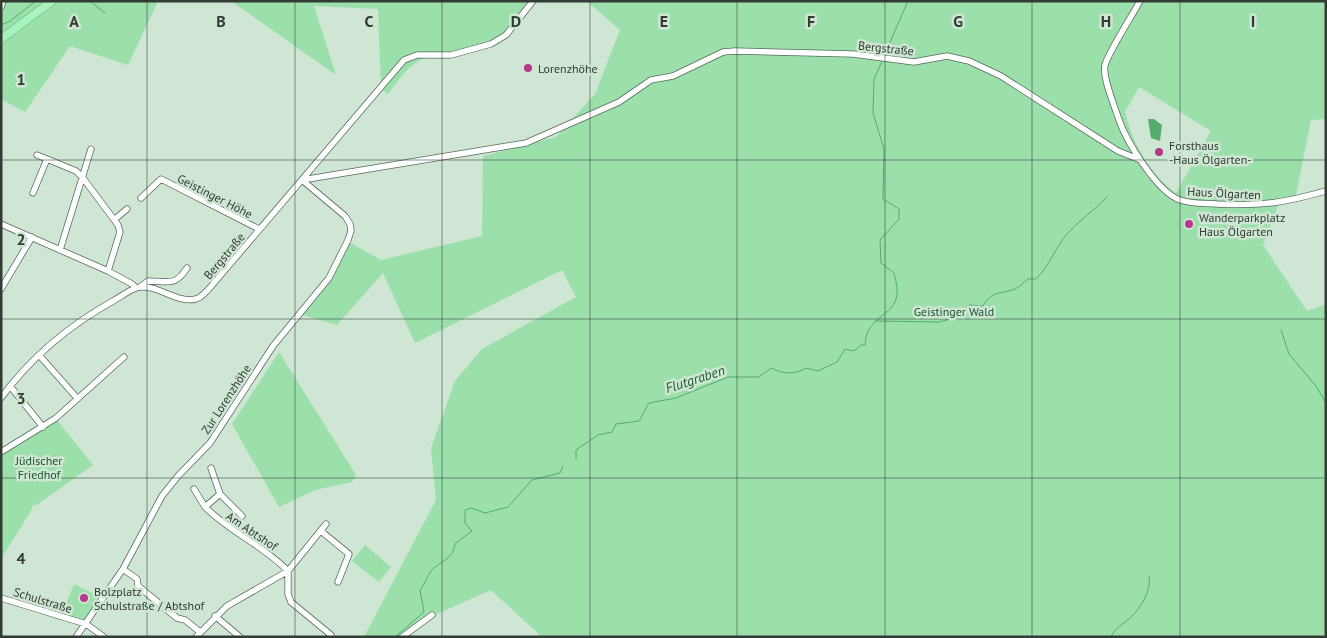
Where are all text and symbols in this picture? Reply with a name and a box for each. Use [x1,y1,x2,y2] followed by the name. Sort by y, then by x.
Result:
[69,11,79,31] text: A
[216,11,226,31] text: B
[365,11,374,31] text: C
[511,11,521,31] text: D
[660,11,668,31] text: E
[807,11,815,31] text: F
[953,11,963,31] text: G
[1101,11,1111,31] text: H
[1251,11,1255,31] text: I
[857,38,915,58] street label: Bergstraße
[538,61,598,76] place label: Lorenzhöhe
[522,62,534,74] marker: Lorenzhöhe
[16,69,26,89] text: 1
[1169,138,1252,167] place label: Forsthaus -Haus Ölgarten-
[1153,146,1165,158] marker: Forsthaus -Haus Ölgarten-
[175,171,255,221] street label: Geistinger Höhe
[1187,184,1261,202] street label: Haus Ölgarten
[1199,210,1285,239] place label: Wanderparkplatz Haus Ölgarten
[1183,218,1195,230] marker: Wanderparkplatz Haus Ölgarten
[16,229,26,249] text: 2
[200,230,248,282] street label: Bergstraße
[914,304,994,319] park label: Geistinger Wald
[198,361,254,437] street label: Zur Lorenzhöhe
[663,361,727,397] water label: Flutgraben
[16,388,26,408] text: 3
[15,453,62,482] park label: Jüdischer Friedhof
[223,508,282,554] street label: Am Abtshof
[16,548,26,568] text: 4
[12,584,74,616] street label: Schulstraße
[94,584,205,613] place label: Bolzplatz Schulstraße / Abtshof
[78,592,90,604] marker: Bolzplatz Schulstraße / Abtshof

